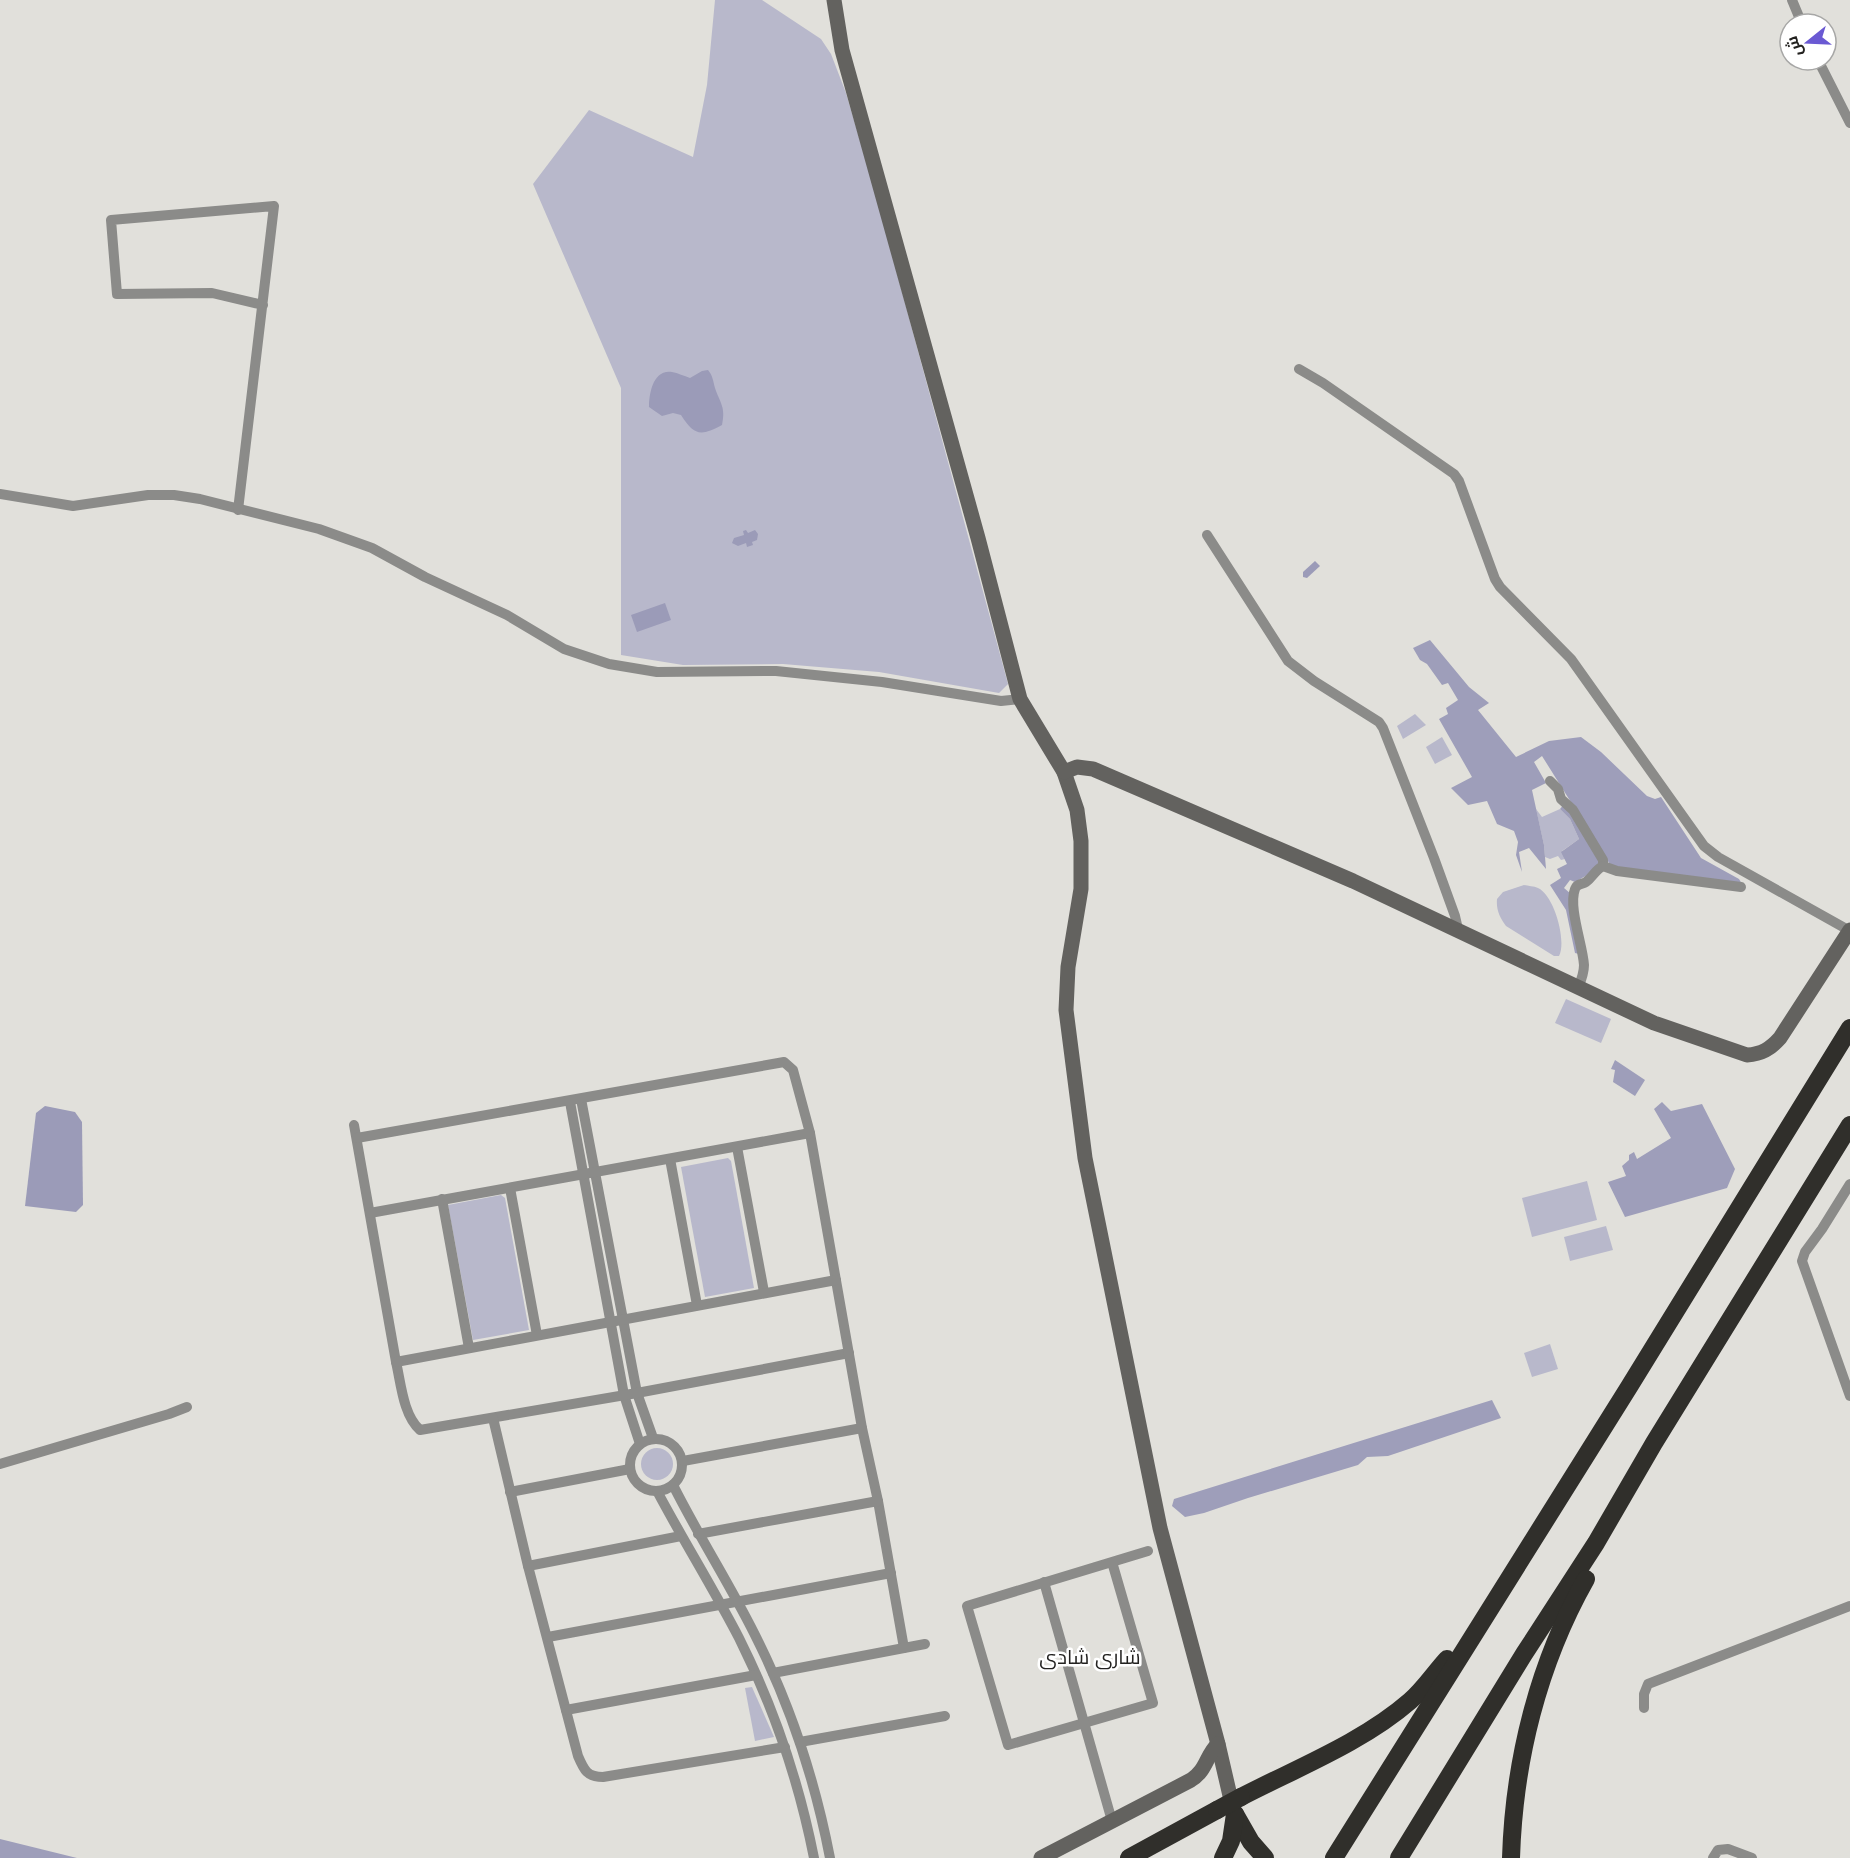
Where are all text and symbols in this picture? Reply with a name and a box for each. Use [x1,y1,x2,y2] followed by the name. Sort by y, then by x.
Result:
[1778,12,1838,72] north arrow
[1781,34,1806,59] text: ش
[1039,1645,1141,1670] district label: شاری شادی

